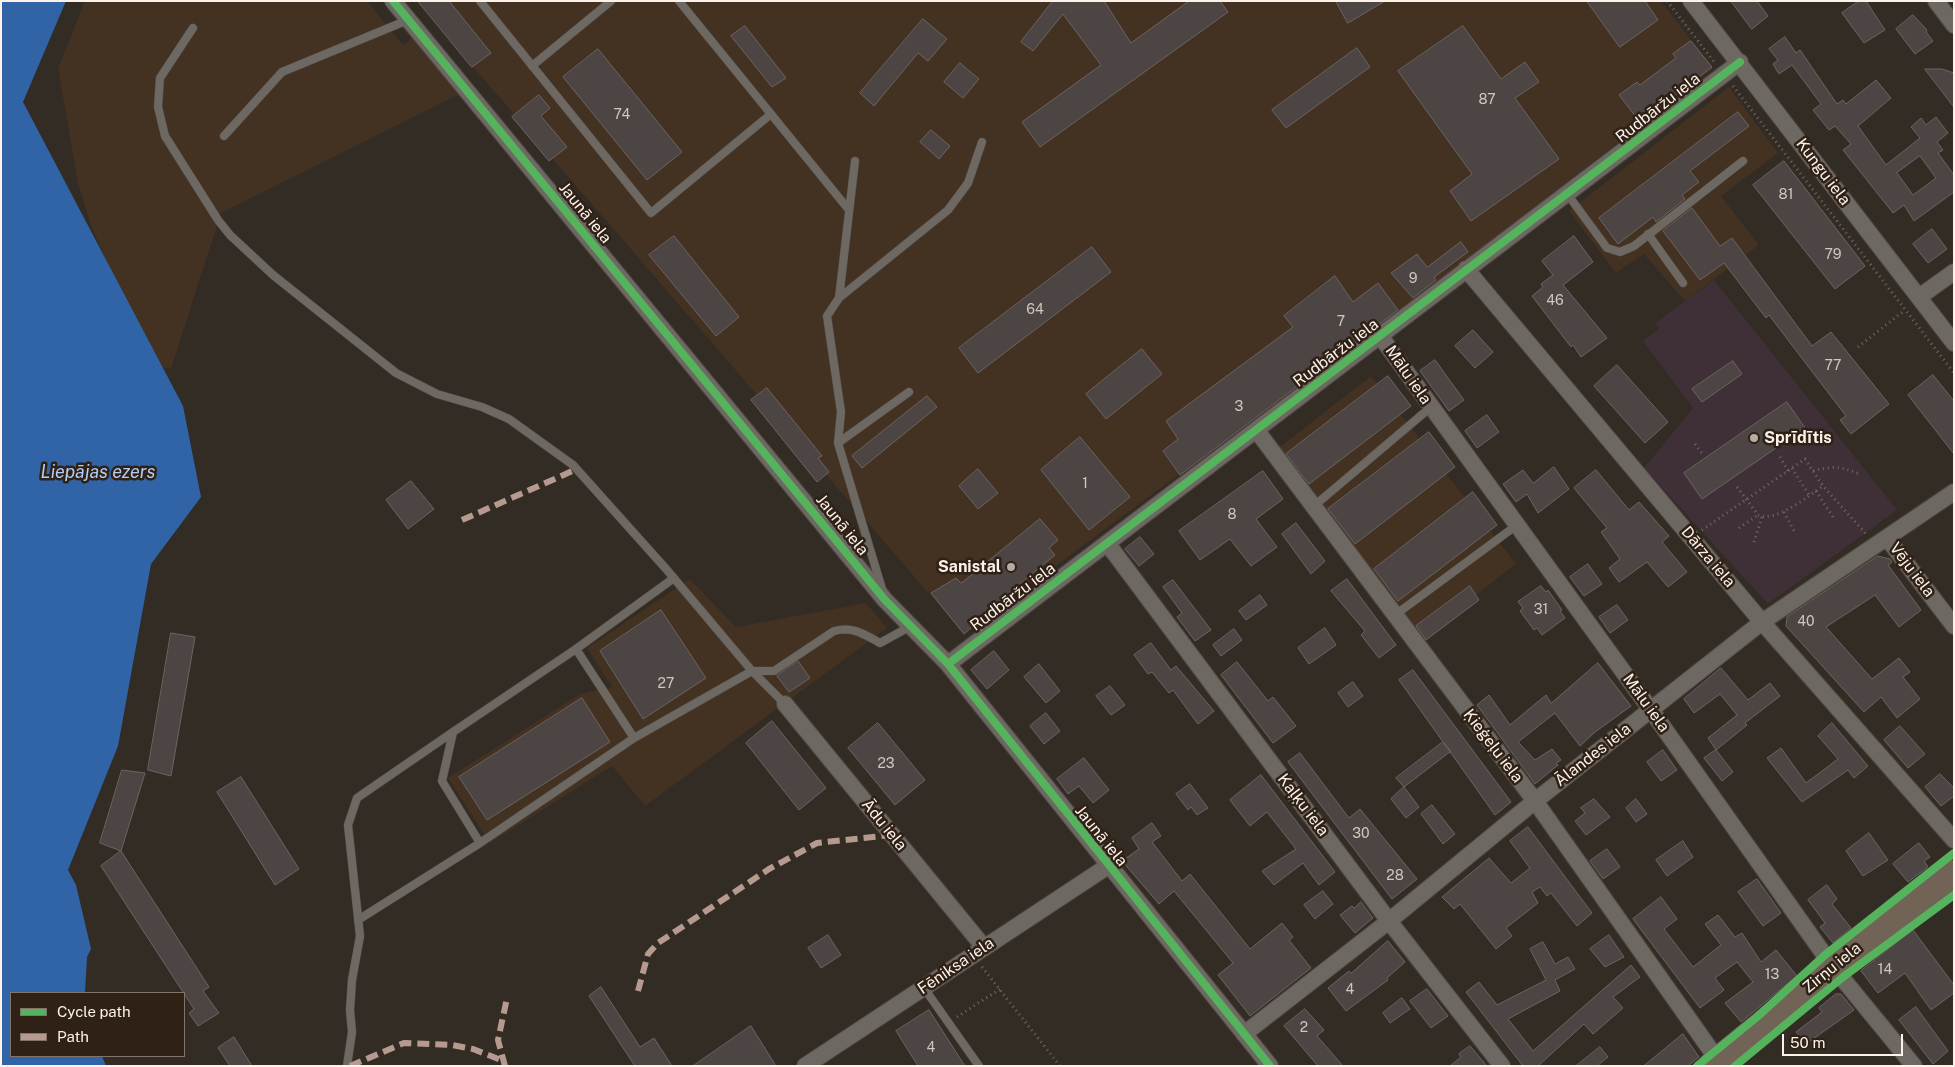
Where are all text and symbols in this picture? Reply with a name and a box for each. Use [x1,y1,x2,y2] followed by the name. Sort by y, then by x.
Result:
[1612,69,1704,147] street label: Rudbāržu iela
[1478,92,1496,108] house number: 87
[614,107,630,123] house number: 74
[1792,135,1854,209] street label: Kungu iela
[555,179,615,247] street label: Jaunā iela
[1779,187,1793,203] house number: 81
[1825,247,1841,263] house number: 79
[1409,271,1417,287] house number: 9
[1546,293,1564,309] house number: 46
[1026,302,1044,318] house number: 64
[1337,314,1345,330] house number: 7
[1290,315,1382,391] street label: Rudbāržu iela
[1381,342,1435,408] street label: Mālu iela
[1825,358,1841,374] house number: 77
[1235,399,1243,415] house number: 3
[1764,428,1832,448] place label: Sprīdītis
[1748,432,1760,444] marker: Sprīdītis
[41,461,155,483] water label: Liepājas ezers
[1082,476,1088,492] house number: 1
[812,491,872,559] street label: Jaunā iela
[1227,507,1237,523] house number: 8
[1677,523,1739,591] street label: Dārza iela
[1885,539,1939,601] street label: Vēju iela
[938,557,1001,577] place label: Sanistal
[967,559,1059,635] street label: Rudbāržu iela
[1005,561,1017,573] marker: Sanistal
[1534,602,1548,618] house number: 31
[1797,614,1815,630] house number: 40
[1618,670,1674,736] street label: Mālu iela
[658,676,674,692] house number: 27
[1459,705,1527,787] street label: Ķieģeļu iela
[1551,719,1635,791] street label: Ālandes iela
[877,756,895,772] house number: 23
[1273,770,1333,840] street label: Kaļķu iela
[858,795,910,855] street label: Ādu iela
[1071,802,1131,870] street label: Jaunā iela
[1352,826,1370,842] house number: 30
[1386,868,1404,884] house number: 28
[914,933,998,999] street label: Fēniksa iela
[1799,939,1865,997] street label: Zirņu iela
[1878,962,1892,978] house number: 14
[1765,967,1779,983] house number: 13
[1346,982,1354,998] house number: 4
[10,992,185,1057] legend
[57,1003,131,1020] text: Cycle path
[1300,1020,1308,1036] house number: 2
[1785,1024,1906,1056] scale bar
[57,1028,89,1045] text: Path
[1790,1034,1825,1051] text: 50 m
[927,1040,935,1056] house number: 4

